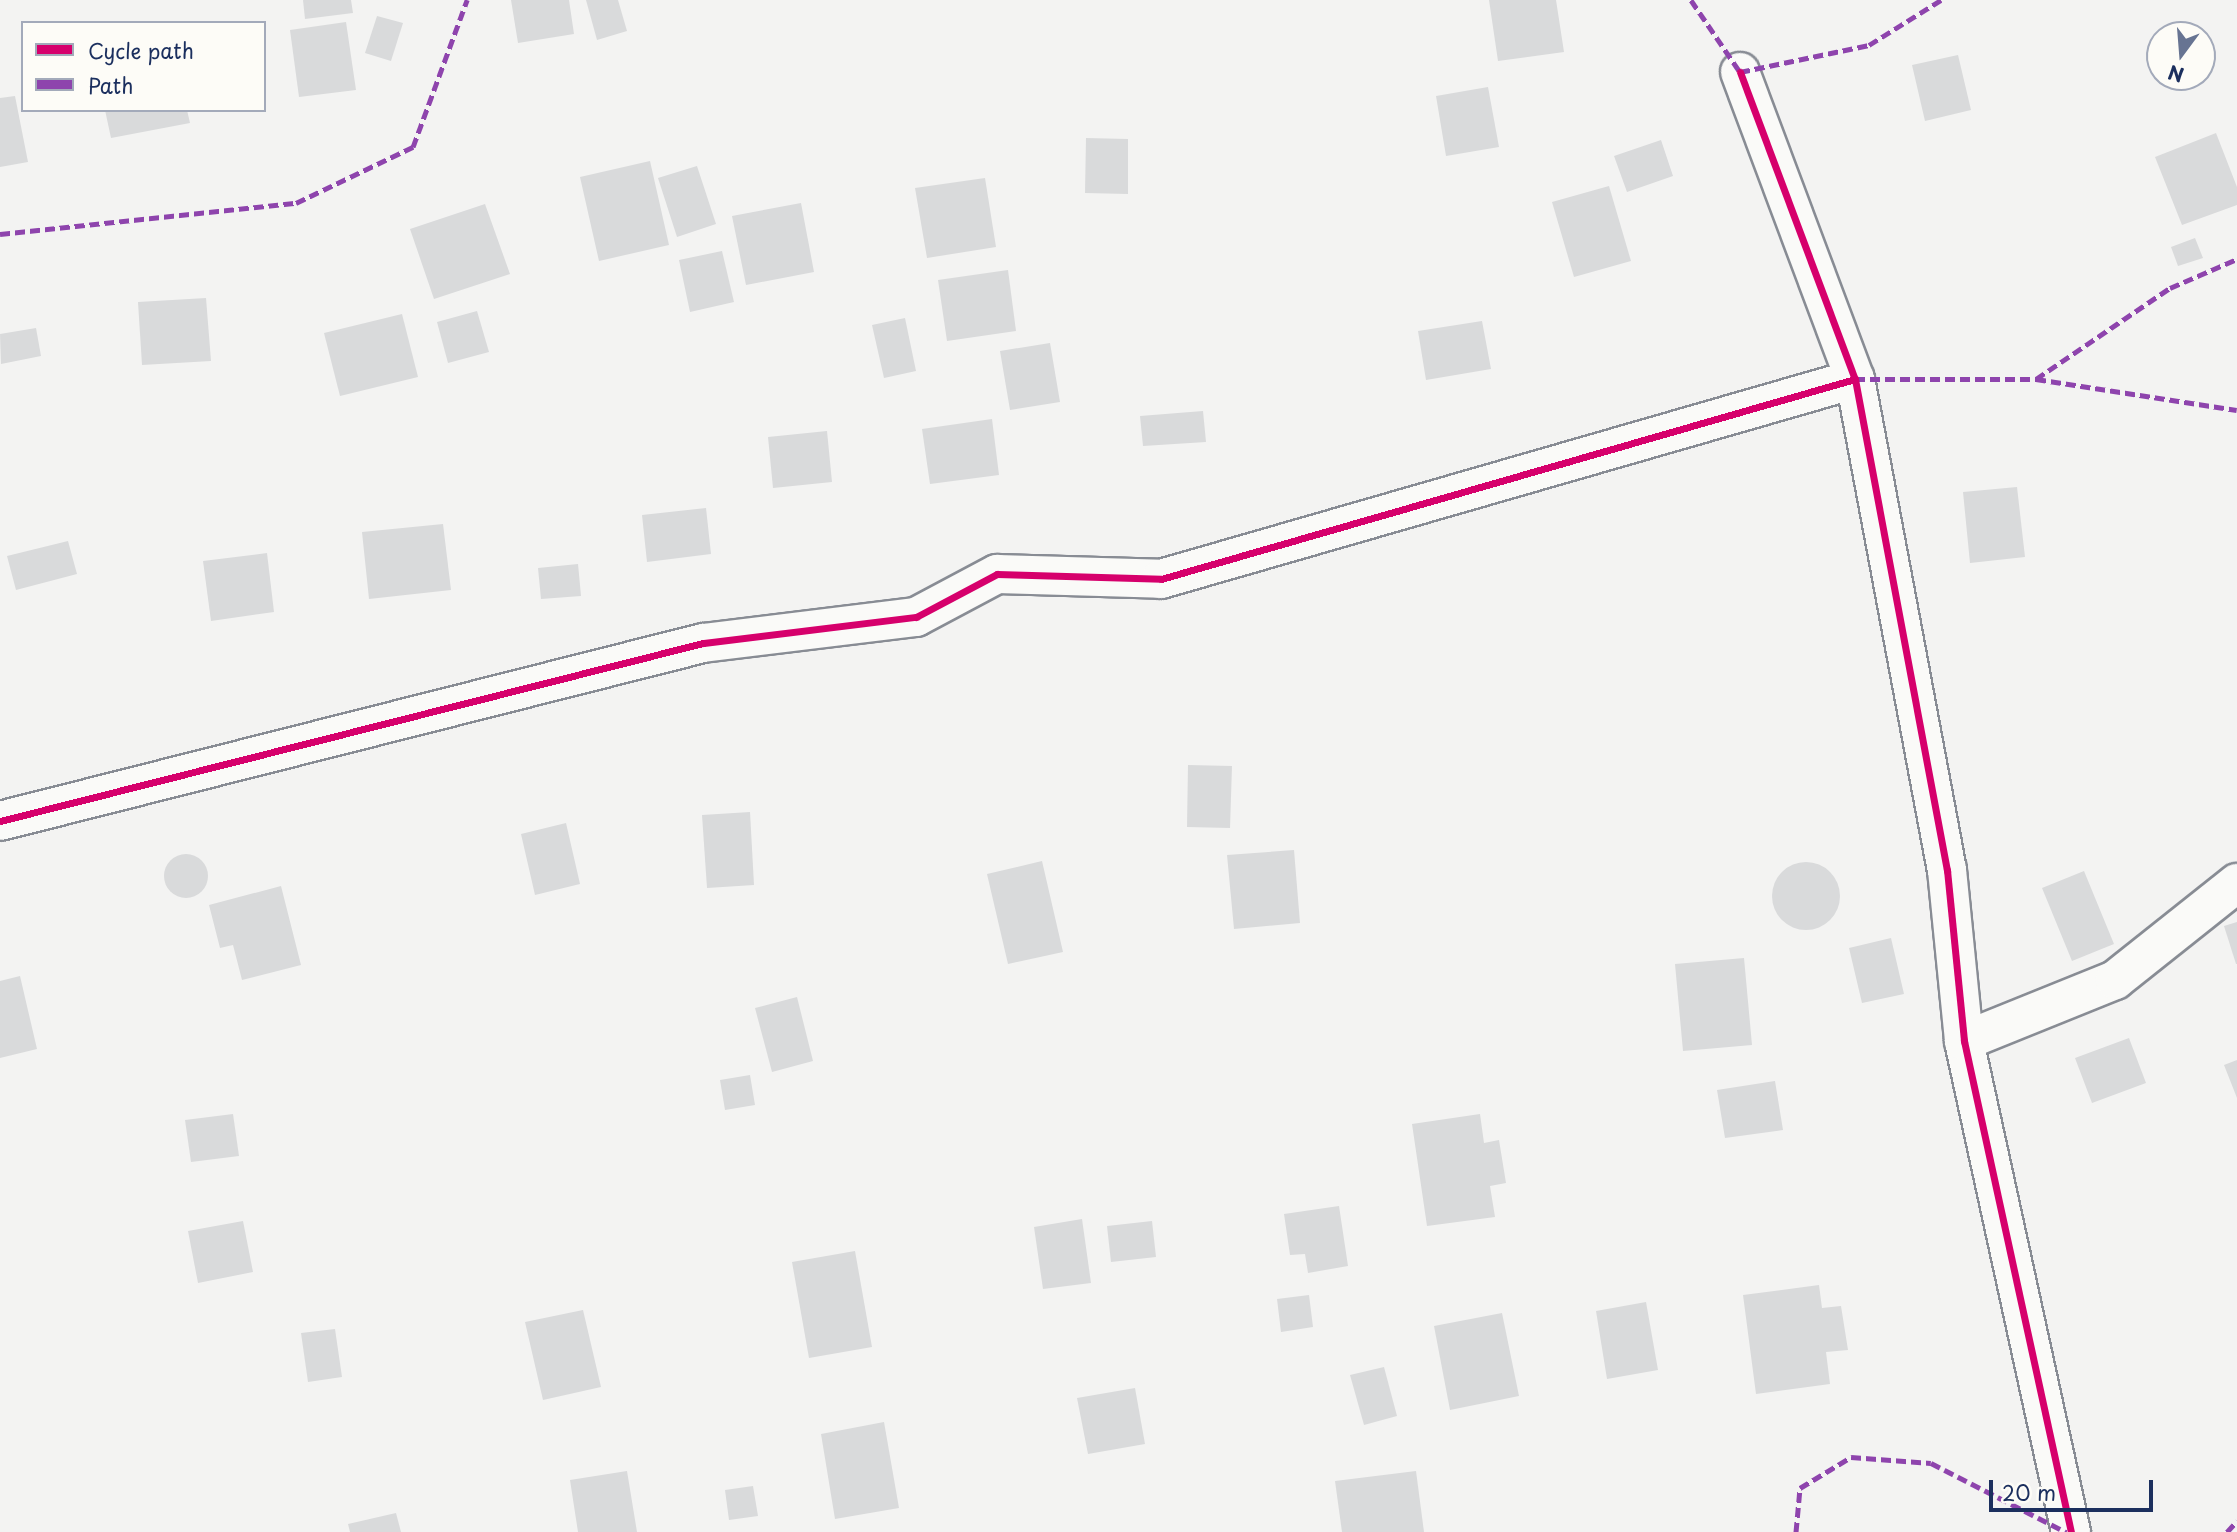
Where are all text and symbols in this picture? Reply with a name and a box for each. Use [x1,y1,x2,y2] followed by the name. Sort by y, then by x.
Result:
[21,21,266,112] legend
[2146,21,2216,91] north arrow
[88,34,194,66] text: Cycle path
[2165,59,2187,90] text: N
[88,69,133,101] text: Path
[1992,1466,2156,1510] scale bar
[2002,1476,2056,1508] text: 20 m

